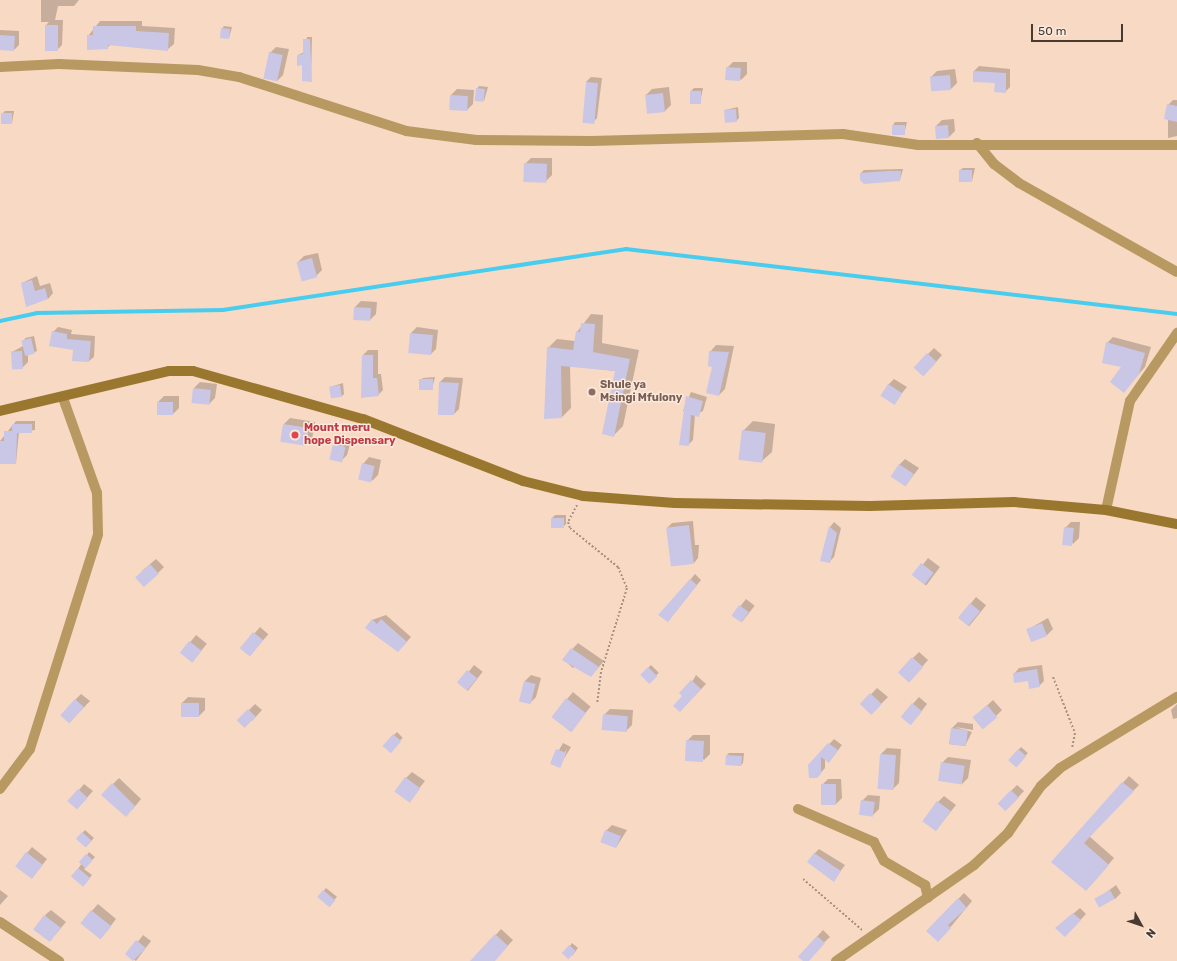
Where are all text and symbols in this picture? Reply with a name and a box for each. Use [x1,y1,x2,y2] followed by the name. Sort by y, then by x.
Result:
[1033,16,1125,42] scale bar
[1038,24,1066,38] text: 50 m
[600,379,682,405] place label: Shule ya Msingi Mfulony
[587,387,597,397] marker: Shule ya Msingi Mfulony
[304,422,395,448] place label: Mount meru hope Dispensary
[289,429,301,441] marker: Mount meru hope Dispensary
[1121,905,1161,945] north arrow
[1143,926,1158,940] text: N

